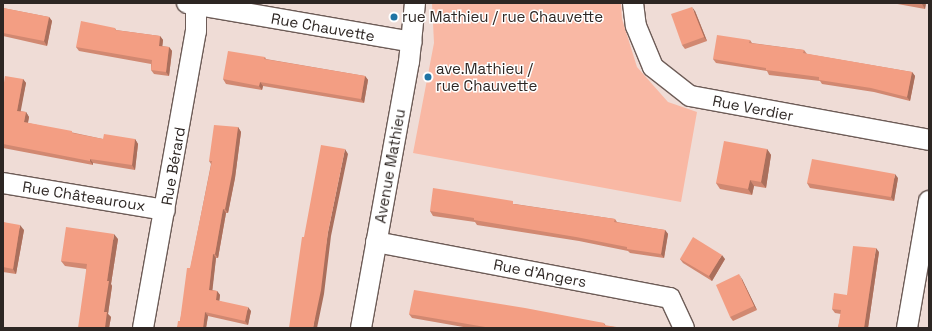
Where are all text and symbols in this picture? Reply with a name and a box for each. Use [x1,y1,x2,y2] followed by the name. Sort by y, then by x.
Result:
[402,8,603,26] place label: rue Mathieu / rue Chauvette
[270,9,376,45] street label: Rue Chauvette
[389,12,399,22] marker: rue Mathieu / rue Chauvette
[436,59,537,94] place label: ave.Mathieu / rue Chauvette
[423,72,433,82] marker: ave.Mathieu / rue Chauvette
[711,91,795,125] street label: Rue Verdier
[371,107,409,225] street label: Avenue Mathieu
[157,125,189,207] street label: Rue Bérard
[21,177,147,215] street label: Rue Châteauroux
[492,255,588,291] street label: Rue d'Angers

